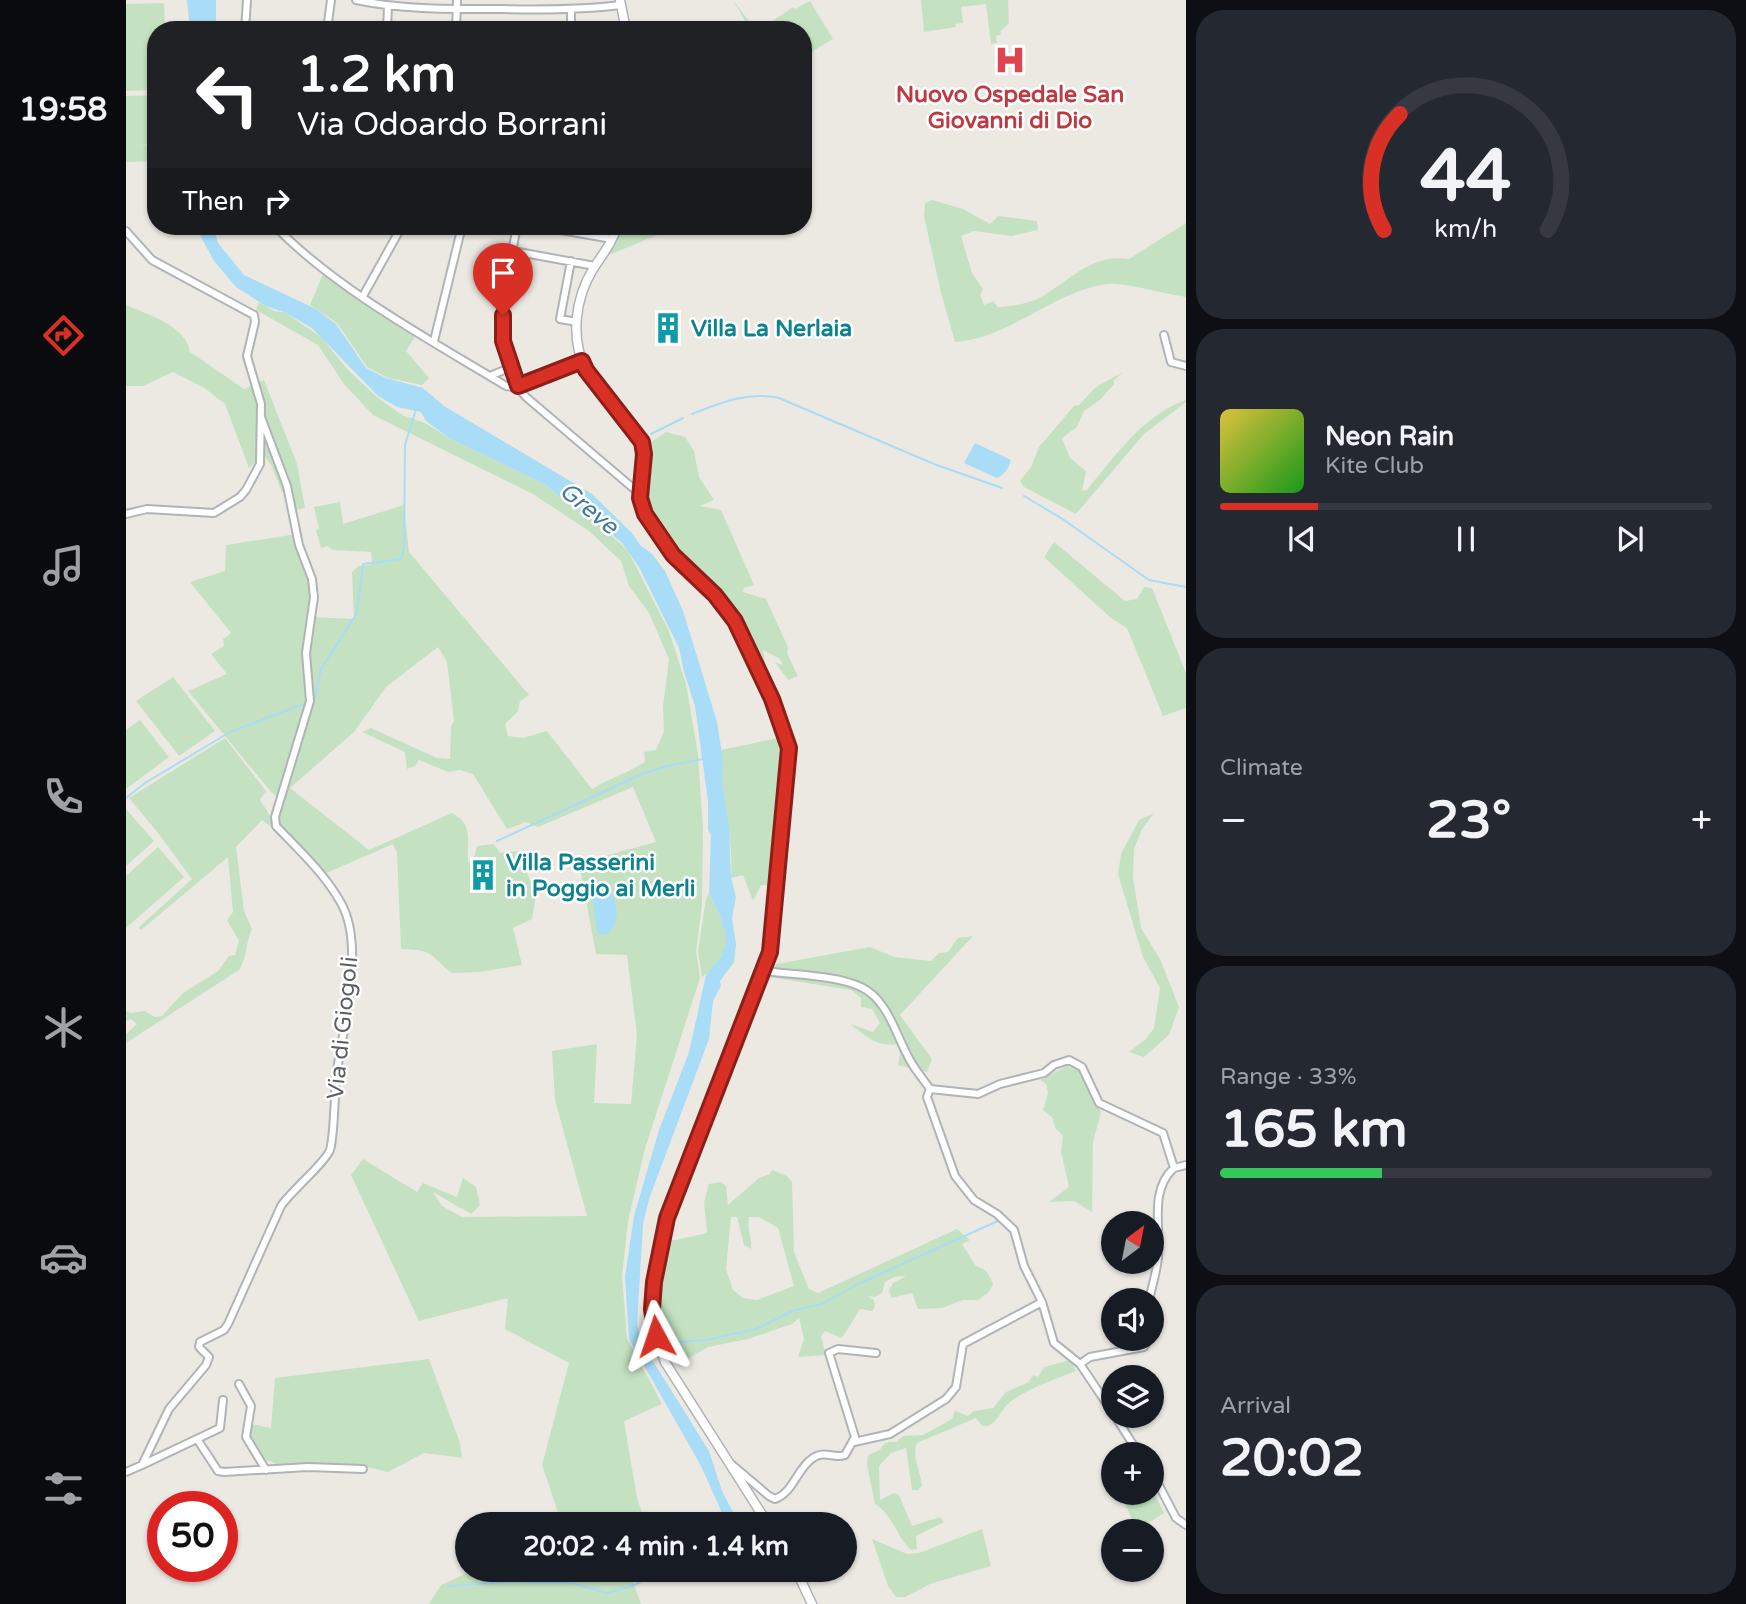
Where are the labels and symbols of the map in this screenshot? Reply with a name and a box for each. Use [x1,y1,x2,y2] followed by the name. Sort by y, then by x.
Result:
[993,43,1027,77] hospital icon: Nuovo Ospedale San Giovanni di Dio
[896,81,1124,135] place label: Nuovo Ospedale San Giovanni di Dio
[473,243,533,315] pin
[651,311,685,345] building icon: Villa La Nerlaia
[691,315,852,343] place label: Villa La Nerlaia
[554,476,625,542] water label: Greve
[506,849,695,903] place label: Villa Passerini in Poggio ai Merli
[466,858,500,892] building icon: Villa Passerini in Poggio ai Merli
[322,955,364,1101] street label: Via di Giogoli
[1101,1211,1164,1274] north arrow
[619,1299,693,1373] position arrow
[147,1491,238,1582] speed limit sign: 50

